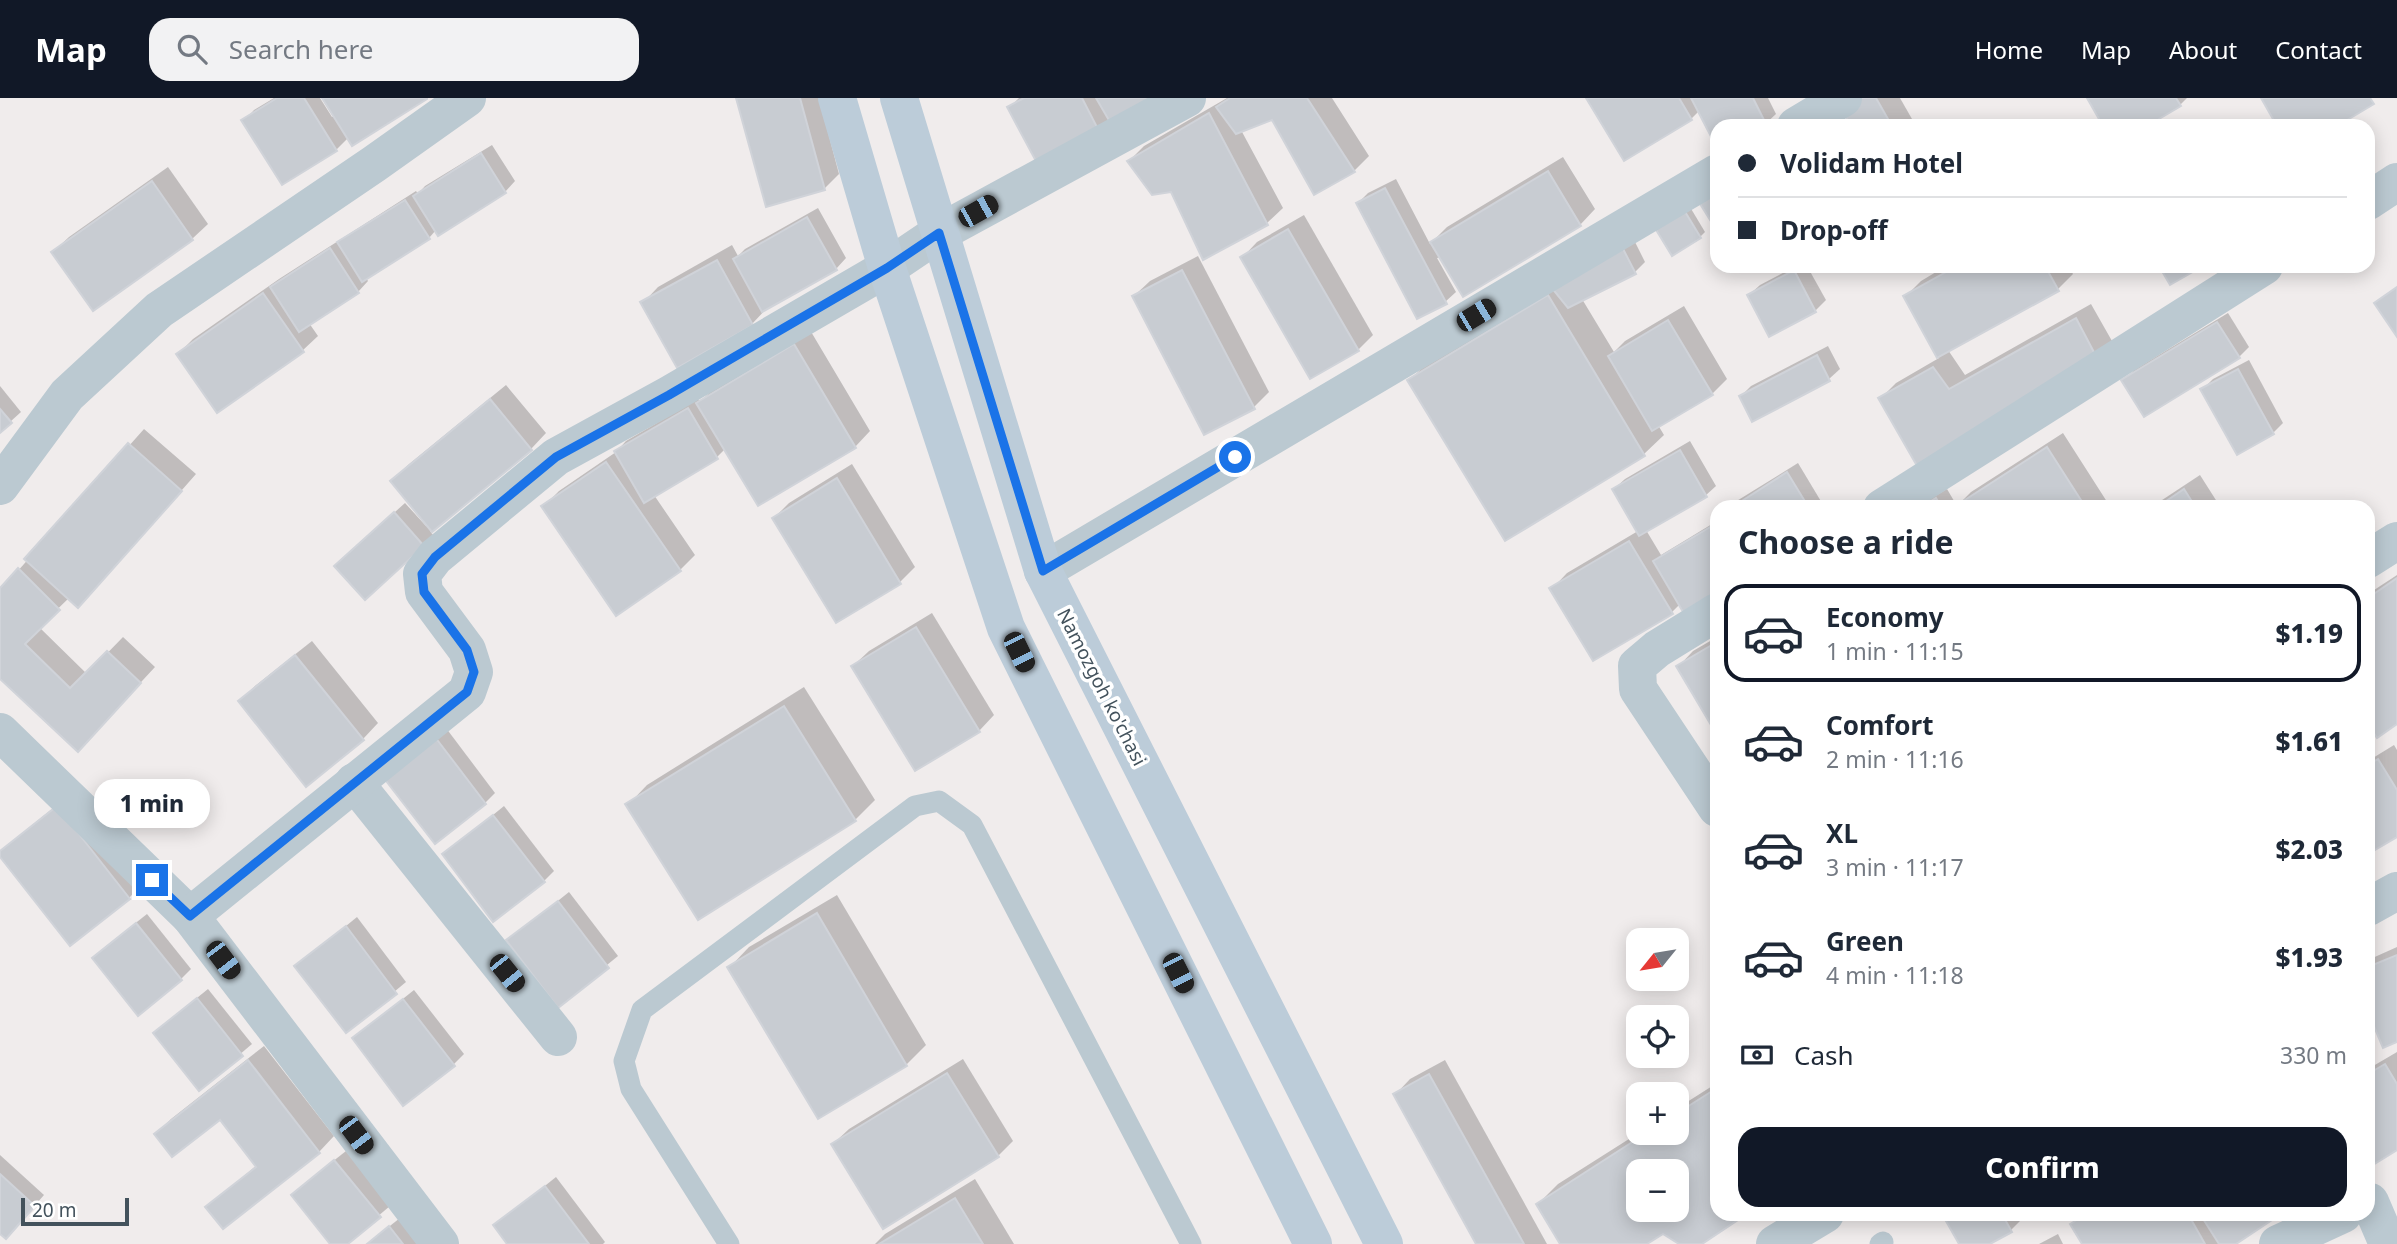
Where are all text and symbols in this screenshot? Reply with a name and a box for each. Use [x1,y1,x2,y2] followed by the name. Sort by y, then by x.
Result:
[149,18,639,81] search box
[35,27,107,72] text: Map
[173,30,211,68] icon: search
[229,31,373,67] text: Search here
[1975,33,2043,66] text: Home
[2081,33,2131,66] text: Map
[2169,33,2237,66] text: About
[2275,33,2362,66] text: Contact
[1780,145,1963,181] text: Volidam Hotel
[955,192,1002,230] car
[1780,212,1887,248] text: Drop-off
[1453,295,1500,335] car
[1219,441,1251,473] route start
[1738,520,1954,563] text: Choose a ride
[1826,599,1944,635] text: Economy
[1742,602,1805,665] icon: car
[1051,604,1153,770] street label: Namozgoh ko'chasi
[2276,615,2343,651] text: $1.19
[1001,629,1038,675] car
[1826,635,1964,667] text: 1 min · 11:15
[1826,707,1934,743] text: Comfort
[1742,710,1805,773] icon: car
[2276,723,2343,759] text: $1.61
[1826,743,1964,775] text: 2 min · 11:16
[94,778,210,828] callout: 1 min
[120,787,184,819] text: 1 min
[1826,815,1858,851] text: XL
[1742,818,1805,881] icon: car
[2276,831,2343,867] text: $2.03
[1826,851,1964,883] text: 3 min · 11:17
[136,864,168,896] route end
[1826,923,1904,959] text: Green
[1742,926,1805,989] icon: car
[1626,928,1689,990] north arrow
[1626,928,1689,1222] map controls
[202,937,245,983] car
[2276,939,2343,975] text: $1.93
[486,950,529,996] car
[1160,950,1197,996] car
[1826,959,1964,991] text: 4 min · 11:18
[1626,1005,1689,1068] button: locate
[1738,1036,1776,1074] icon: cash
[1794,1037,1854,1073] text: Cash
[2280,1039,2347,1071] text: 330 m
[1626,1082,1689,1145] button: +
[335,1112,378,1158] car
[1738,1127,2347,1207] button: Confirm
[1626,1159,1689,1222] button: −
[21,1195,130,1227] scale bar
[32,1197,76,1223] text: 20 m

